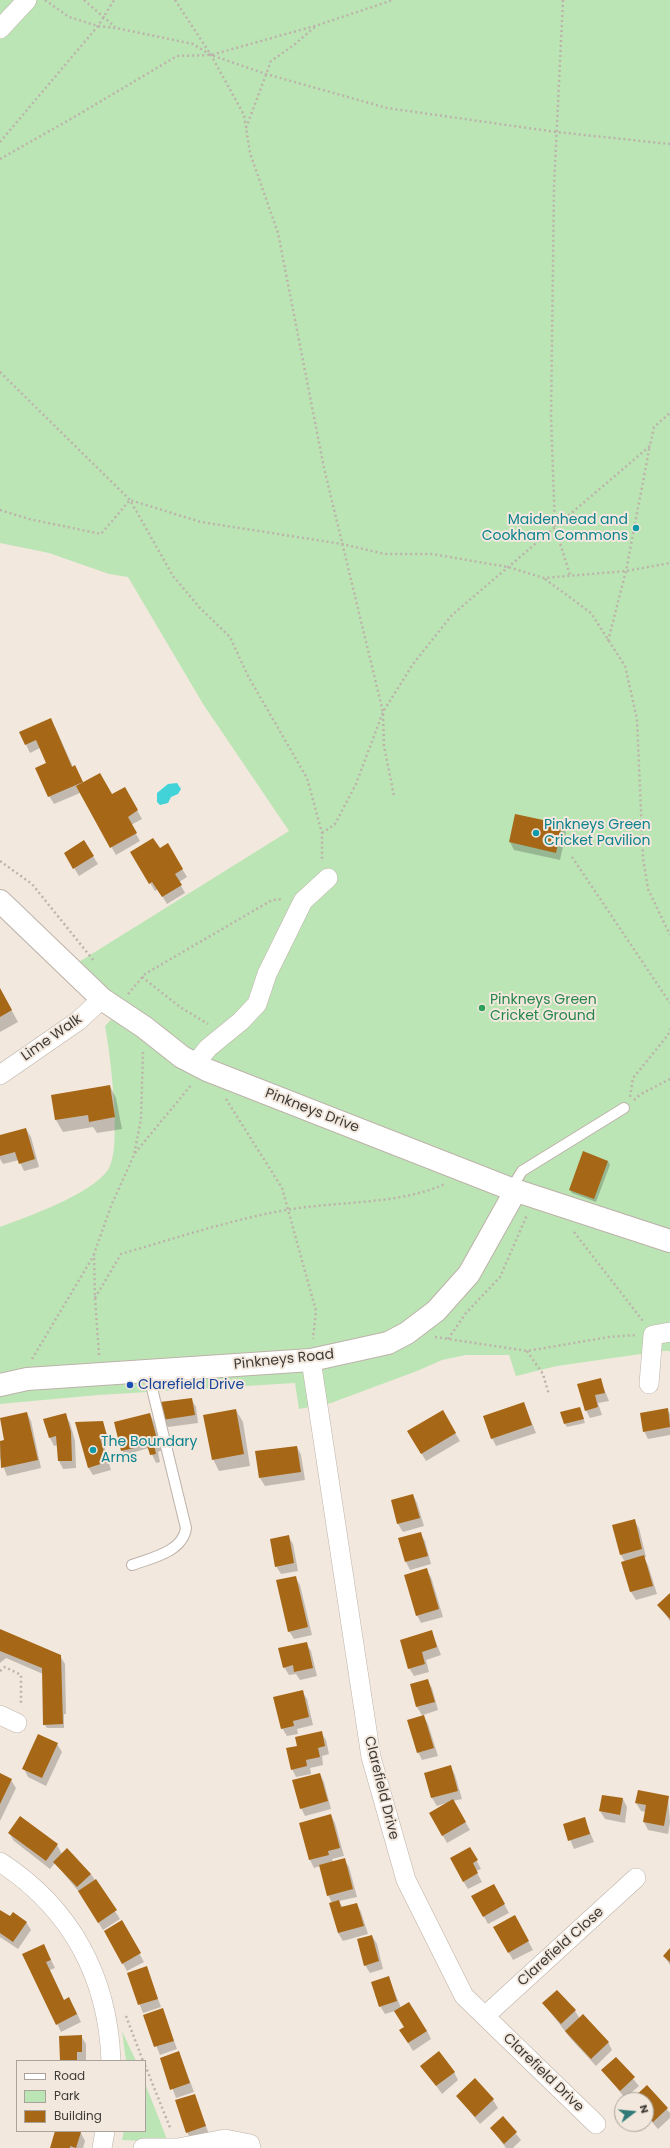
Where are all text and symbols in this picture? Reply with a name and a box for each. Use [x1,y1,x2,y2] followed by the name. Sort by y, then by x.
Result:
[482,512,628,544] place label: Maidenhead and Cookham Commons
[631,523,641,533] marker: Maidenhead and Cookham Commons
[544,817,651,850] place label: Pinkneys Green Cricket Pavilion
[531,828,541,838] marker: Pinkneys Green Cricket Pavilion
[490,992,597,1024] place label: Pinkneys Green Cricket Ground
[477,1003,487,1013] marker: Pinkneys Green Cricket Ground
[18,1011,86,1065] street label: Lime Walk
[263,1085,361,1137] street label: Pinkneys Drive
[233,1346,335,1374] street label: Pinkneys Road
[138,1377,244,1393] place label: Clarefield Drive
[125,1380,135,1390] marker: Clarefield Drive
[101,1434,197,1466] place label: The Boundary Arms
[88,1445,98,1455] marker: The Boundary Arms
[360,1734,402,1842] street label: Clarefield Drive
[514,1904,608,1990] street label: Clarefield Close
[499,2030,587,2116] street label: Clarefield Drive
[16,2060,146,2132] legend
[54,2067,85,2084] text: Road
[54,2087,80,2104] text: Park
[614,2092,654,2132] north arrow
[636,2103,653,2115] text: N
[54,2107,102,2124] text: Building

